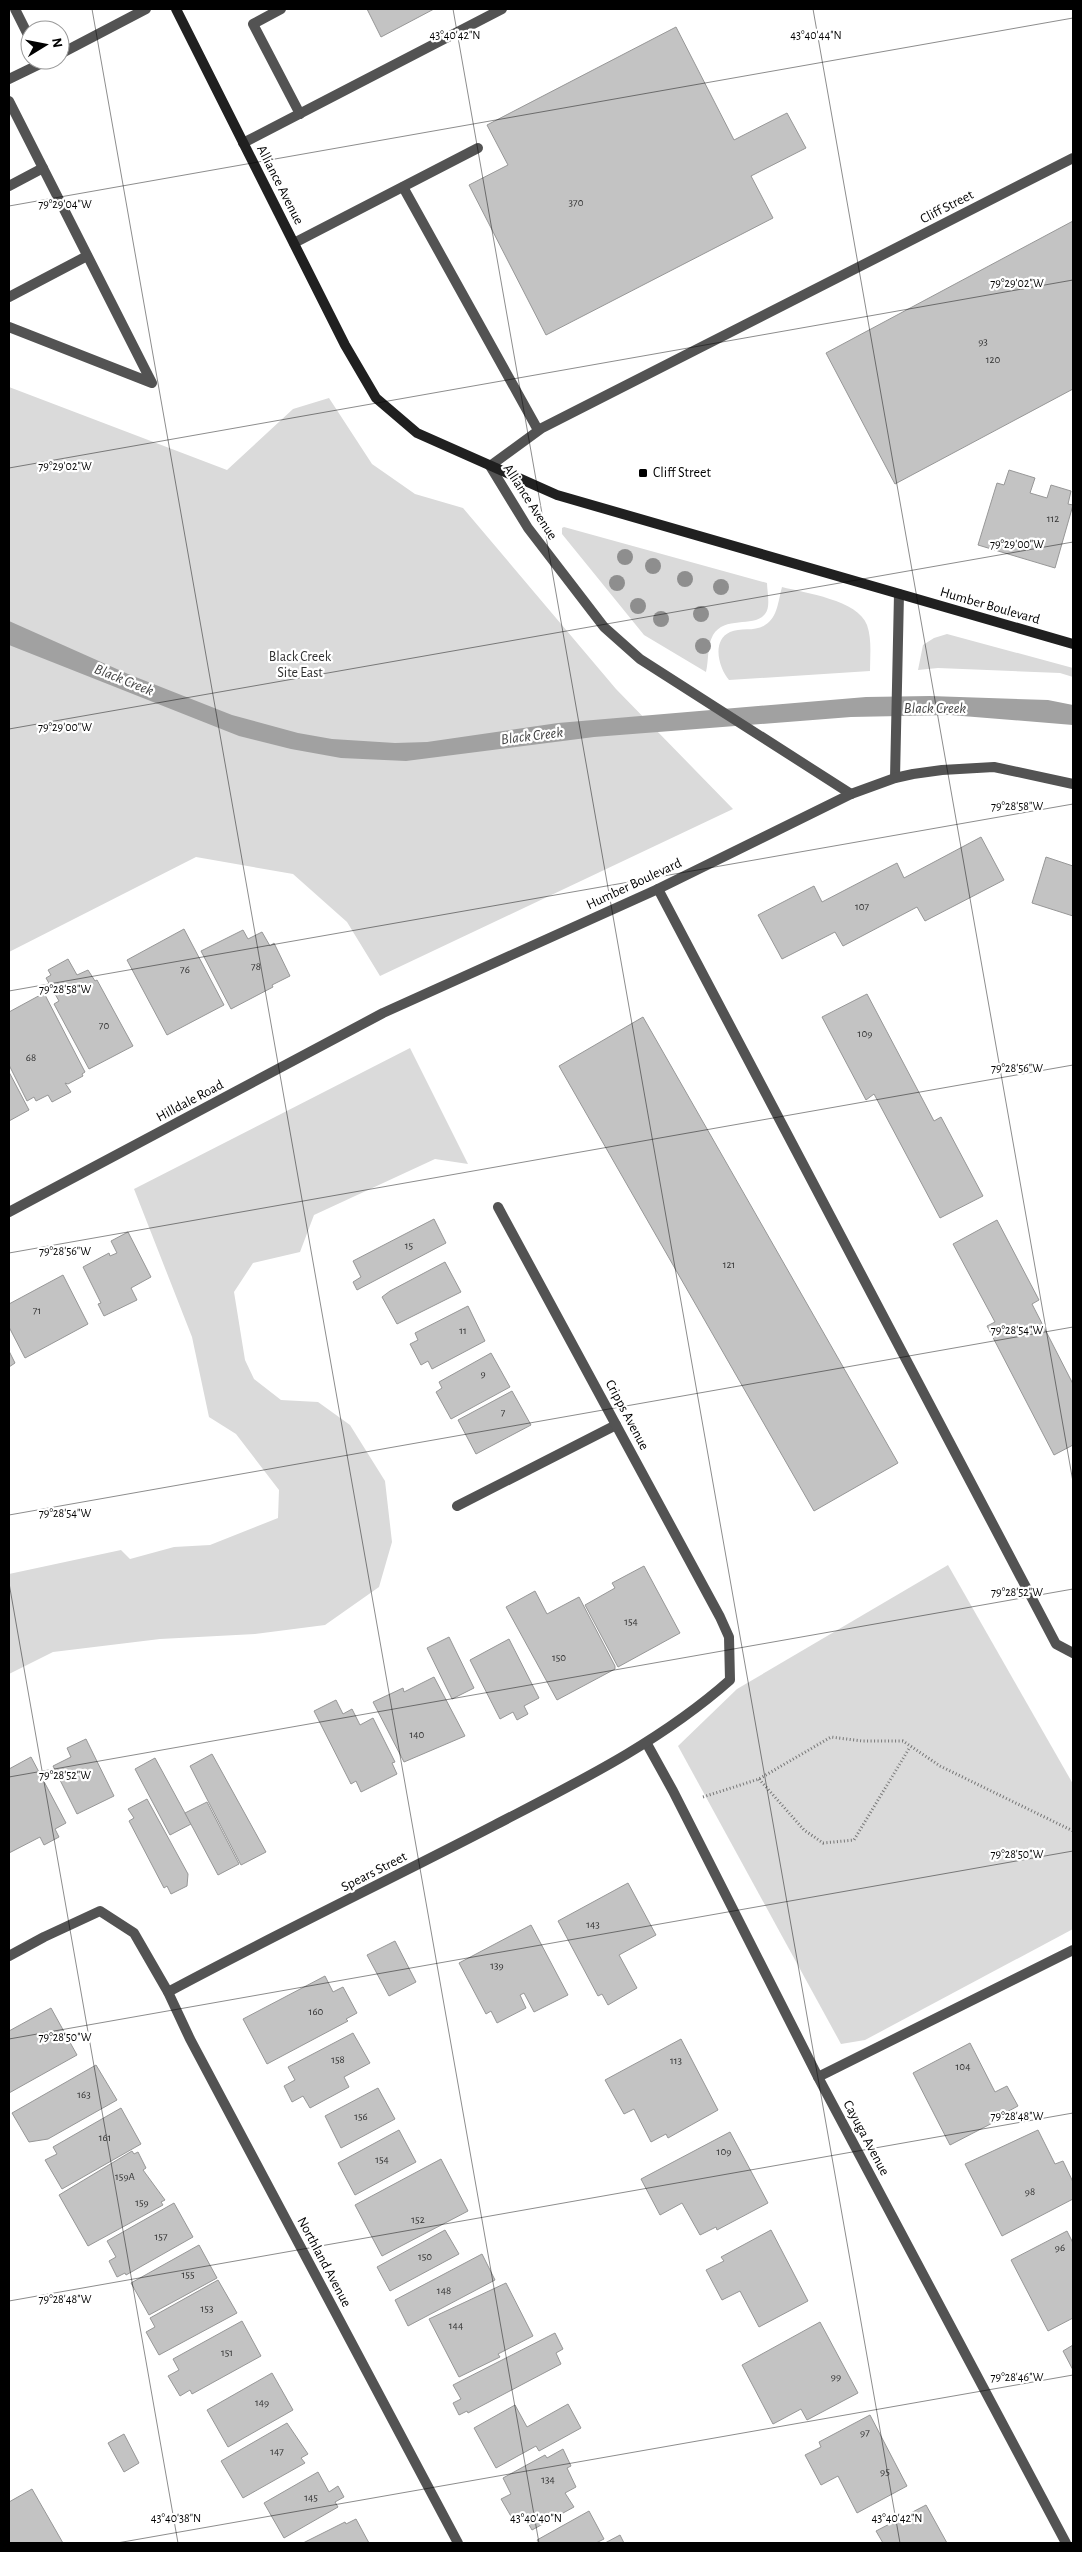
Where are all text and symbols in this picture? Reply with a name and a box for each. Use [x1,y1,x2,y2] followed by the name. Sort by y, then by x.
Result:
[20,20,70,70] north arrow
[429,29,481,41] text: 43°40'42"N
[790,29,842,41] text: 43°40'44"N
[49,37,65,49] text: N
[254,143,306,227] street label: Alliance Avenue
[918,187,976,226] street label: Cliff Street
[569,197,584,208] house number: 370
[38,198,92,210] text: 79°29'04"W
[990,277,1044,289] text: 79°29'02"W
[978,336,988,347] house number: 93
[986,354,1000,365] house number: 120
[38,460,92,472] text: 79°29'02"W
[500,462,560,542] street label: Alliance Avenue
[653,466,711,480] place label: Cliff Street
[637,467,649,479] marker: Cliff Street
[1047,513,1059,524] house number: 112
[990,538,1044,550] text: 79°29'00"W
[938,585,1042,627] street label: Humber Boulevard
[269,650,332,680] park label: Black Creek Site East
[92,661,156,699] water label: Black Creek
[904,701,966,716] water label: Black Creek
[38,721,92,733] text: 79°29'00"W
[500,725,564,747] water label: Black Creek
[991,800,1043,812] text: 79°28'58"W
[584,856,684,912] street label: Humber Boulevard
[855,901,869,912] house number: 107
[251,961,261,972] house number: 78
[180,964,190,975] house number: 76
[39,983,91,995] text: 79°28'58"W
[99,1020,109,1031] house number: 70
[858,1028,872,1039] house number: 109
[26,1052,36,1063] house number: 68
[991,1062,1043,1074] text: 79°28'56"W
[154,1078,226,1124] street label: Hilldale Road
[405,1240,414,1251] house number: 15
[39,1245,91,1257] text: 79°28'56"W
[723,1259,735,1270] house number: 121
[33,1305,41,1316] house number: 71
[991,1324,1043,1336] text: 79°28'54"W
[459,1325,467,1336] house number: 11
[480,1368,486,1379] house number: 9
[603,1378,651,1452] street label: Cripps Avenue
[501,1407,506,1418] house number: 7
[39,1507,91,1519] text: 79°28'54"W
[991,1586,1043,1598] text: 79°28'52"W
[624,1616,638,1627] house number: 154
[552,1652,566,1663] house number: 150
[410,1729,425,1740] house number: 140
[39,1769,91,1781] text: 79°28'52"W
[991,1848,1044,1860] text: 79°28'50"W
[339,1849,409,1894] street label: Spears Street
[586,1919,600,1930] house number: 143
[490,1960,504,1971] house number: 139
[309,2006,324,2017] house number: 160
[39,2031,92,2043] text: 79°28'50"W
[331,2054,345,2065] house number: 158
[670,2055,683,2066] house number: 113
[956,2061,970,2072] house number: 104
[77,2089,91,2100] house number: 163
[840,2098,892,2178] street label: Cayuga Avenue
[990,2110,1044,2122] text: 79°28'48"W
[354,2111,368,2122] house number: 156
[99,2132,111,2143] house number: 161
[717,2146,731,2157] house number: 109
[375,2154,389,2165] house number: 154
[115,2171,136,2182] house number: 159A
[1025,2186,1035,2197] house number: 98
[135,2197,149,2208] house number: 159
[411,2214,425,2225] house number: 152
[294,2215,354,2309] street label: Northland Avenue
[155,2231,168,2242] house number: 157
[1055,2242,1065,2253] house number: 96
[418,2251,432,2262] house number: 150
[182,2269,195,2280] house number: 155
[437,2285,451,2296] house number: 148
[38,2293,92,2305] text: 79°28'48"W
[201,2303,214,2314] house number: 153
[449,2320,463,2331] house number: 144
[221,2347,233,2358] house number: 151
[831,2371,841,2382] house number: 99
[991,2371,1044,2383] text: 79°28'46"W
[255,2397,269,2408] house number: 149
[860,2427,870,2438] house number: 97
[270,2446,284,2457] house number: 147
[880,2466,890,2477] house number: 95
[541,2474,555,2485] house number: 134
[304,2492,318,2503] house number: 145
[151,2512,201,2524] text: 43°40'38"N
[510,2512,562,2524] text: 43°40'40"N
[871,2512,923,2524] text: 43°40'42"N

